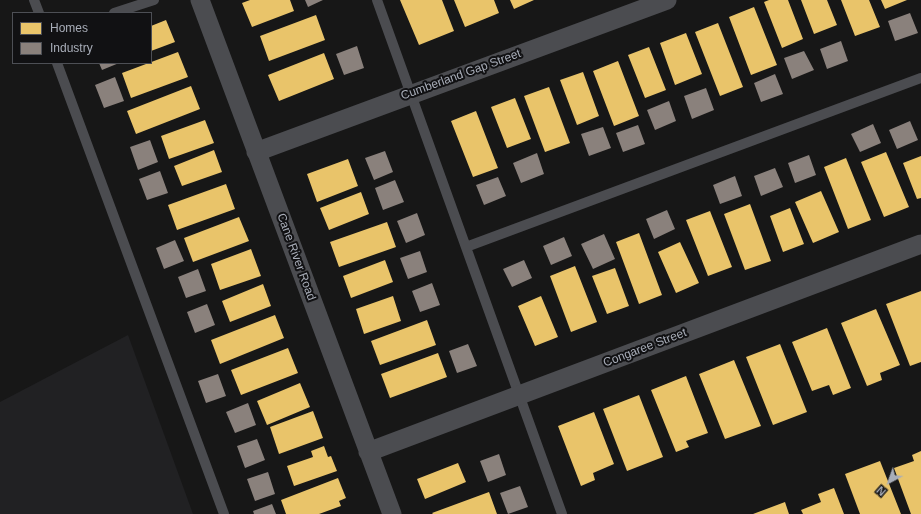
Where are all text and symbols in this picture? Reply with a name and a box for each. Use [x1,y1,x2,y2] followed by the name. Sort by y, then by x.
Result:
[12,12,152,64] legend
[50,21,88,35] text: Homes
[50,41,93,55] text: Industry
[399,47,523,103] street label: Cumberland Gap Street
[273,211,319,303] street label: Cane River Road
[601,326,689,370] street label: Congaree Street
[869,462,909,502] north arrow
[874,484,888,498] text: N

